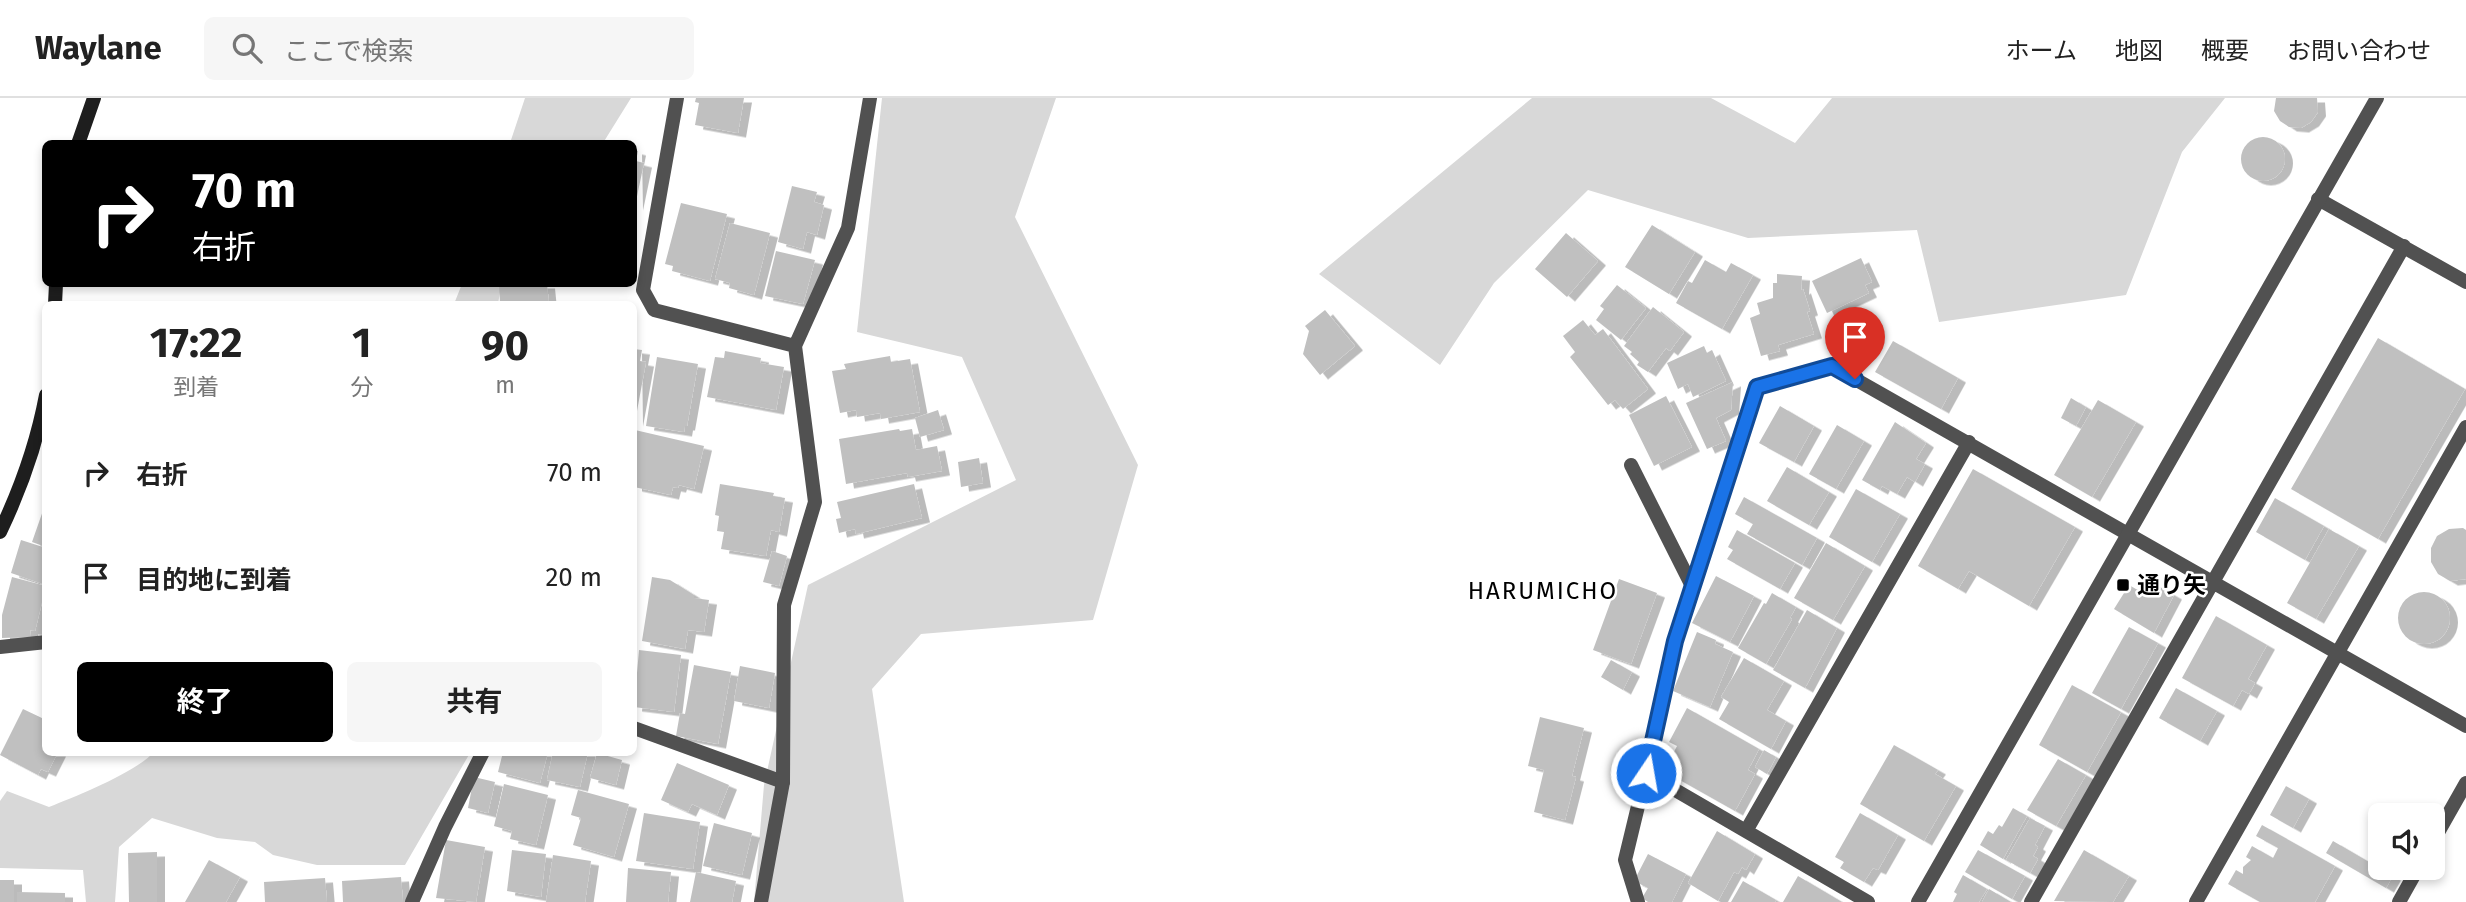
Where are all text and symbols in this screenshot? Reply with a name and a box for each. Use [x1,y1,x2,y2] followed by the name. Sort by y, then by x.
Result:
[204,17,694,80] search box
[35,28,162,68] text: Waylane
[228,29,266,67] icon: search
[284,36,414,67] text: ここで検索
[2006,37,2077,65] text: ホーム
[2115,37,2163,65] text: 地図
[2201,37,2249,65] text: 概要
[2287,37,2431,65] text: お問い合わせ
[192,161,296,220] text: 70 m
[77,168,168,259] icon: right
[192,228,256,266] text: 右折
[1825,307,1885,379] pin
[150,318,242,368] text: 17:22
[352,318,372,368] text: 1
[1836,318,1874,356] icon: arrive
[481,321,529,371] text: 90
[495,371,515,399] text: m
[173,373,219,401] text: 到着
[350,373,373,401] text: 分
[77,454,115,492] icon: right
[547,457,602,488] text: 70 m
[136,460,188,491] text: 右折
[77,559,115,597] icon: arrive
[545,562,602,593] text: 20 m
[136,565,292,596] text: 目的地に到着
[2137,571,2206,599] place label: 通り矢
[1468,577,1618,605] district label: HARUMICHO
[2115,577,2131,593] marker: 通り矢
[77,662,333,742] button: 終了
[347,662,602,742] button: 共有
[1609,736,1683,810] position arrow
[2368,803,2445,880] map controls
[2368,803,2445,880] button: sound

